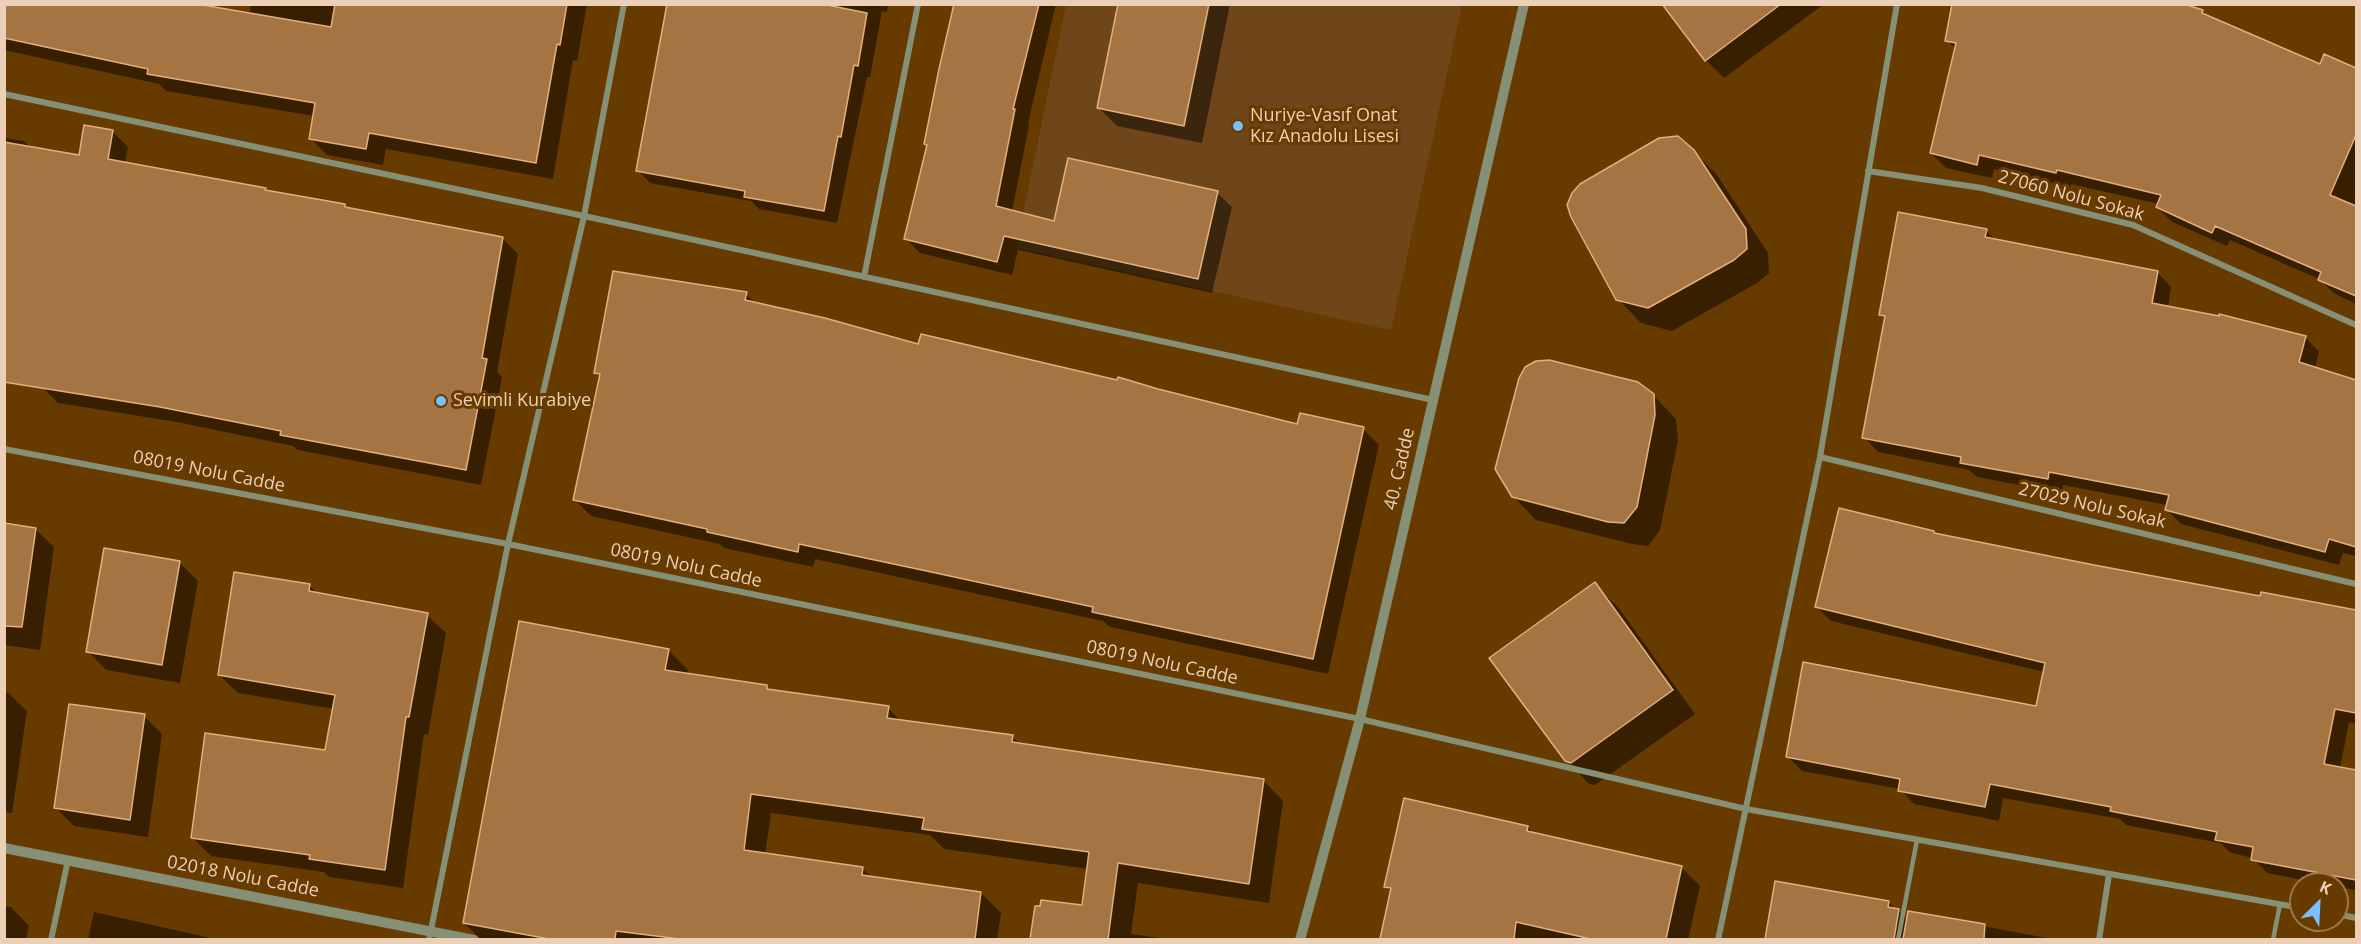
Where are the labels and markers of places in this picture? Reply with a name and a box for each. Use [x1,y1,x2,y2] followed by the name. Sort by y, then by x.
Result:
[1250,105,1399,148] place label: Nuriye-Vasıf Onat Kız Anadolu Lisesi
[1231,119,1245,133] marker: Nuriye-Vasıf Onat Kız Anadolu Lisesi
[453,390,591,412] place label: Sevimli Kurabiye
[434,394,448,408] marker: Sevimli Kurabiye

